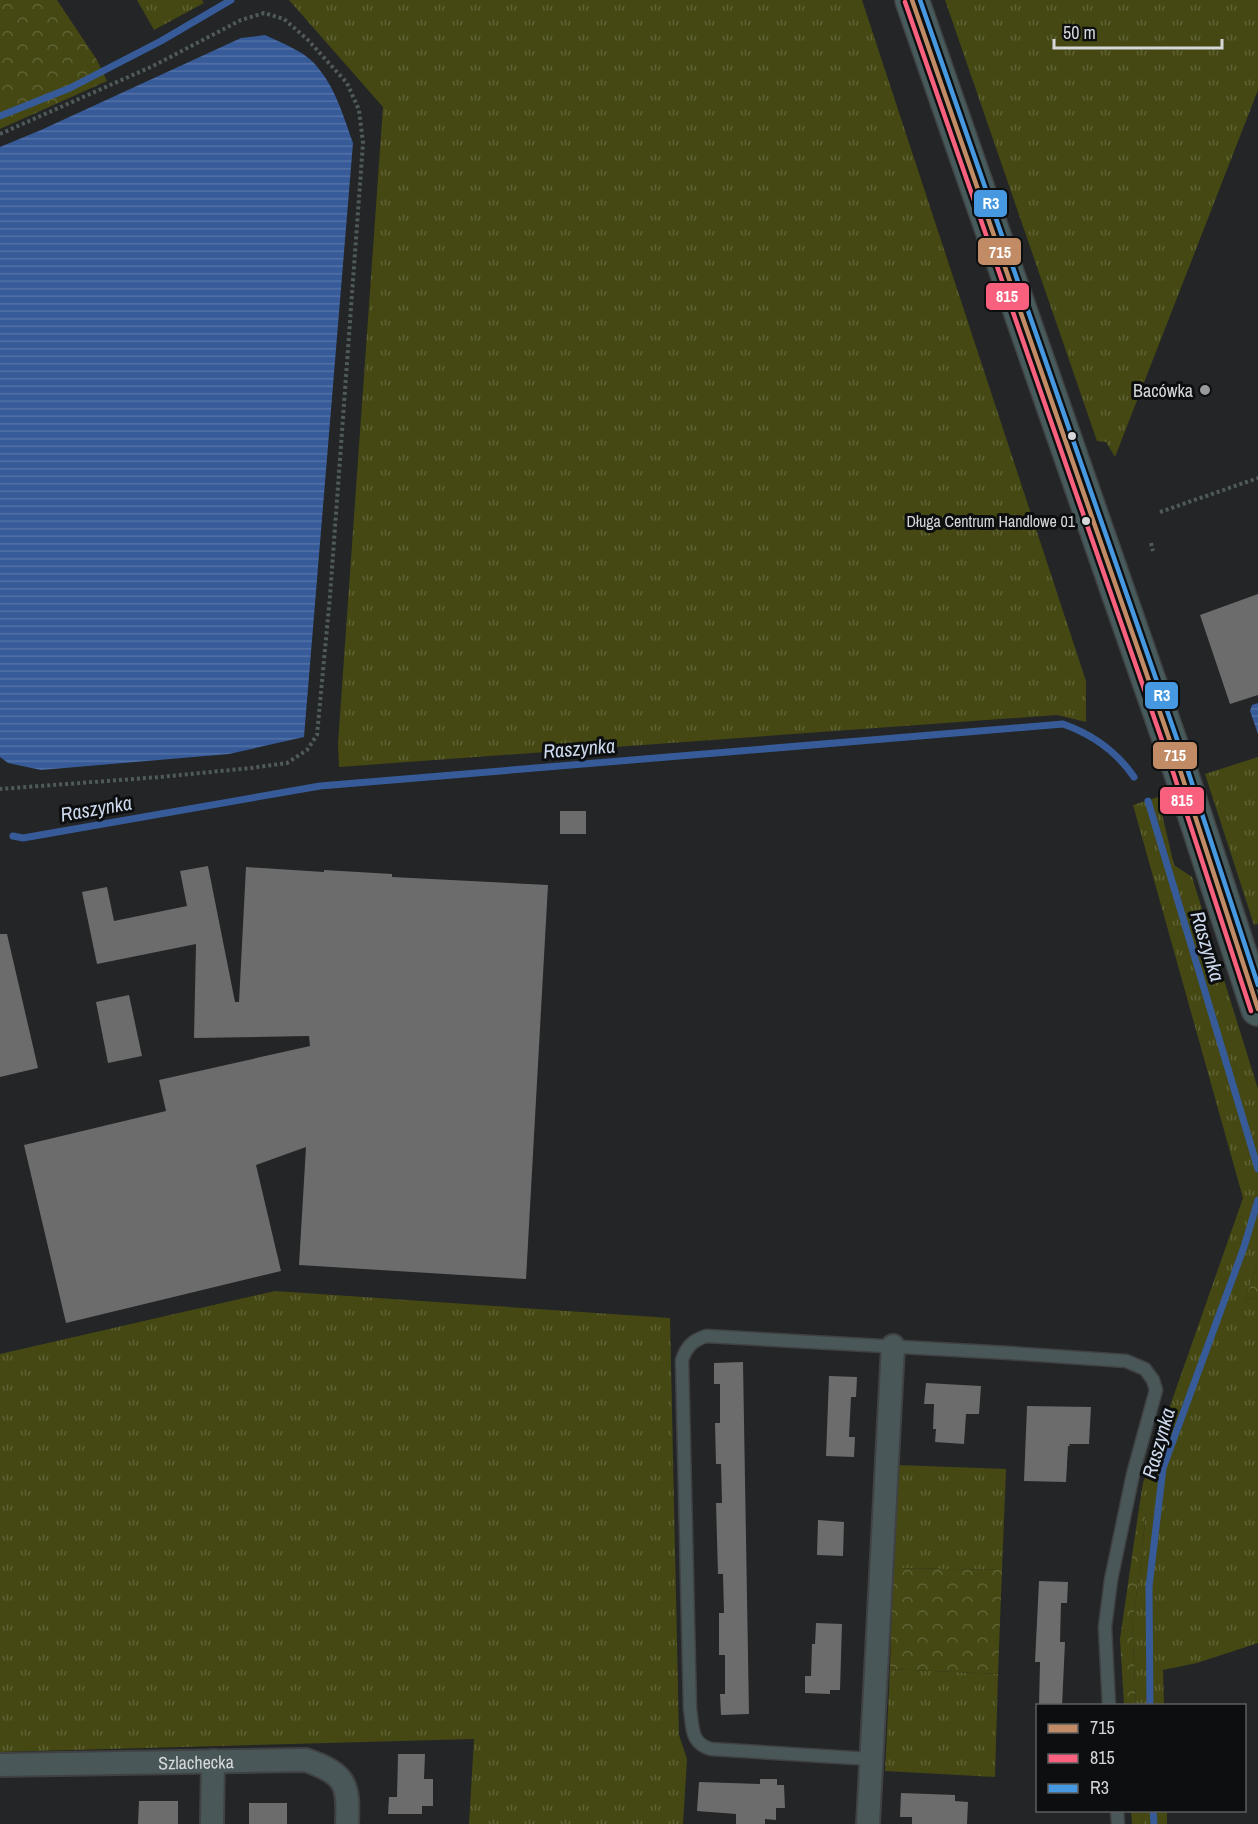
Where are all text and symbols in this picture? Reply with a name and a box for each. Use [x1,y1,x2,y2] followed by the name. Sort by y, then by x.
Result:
[1054,12,1222,50] scale bar
[1063,20,1096,45] text: 50 m
[973,189,1008,218] line badge: R3
[983,192,999,214] text: R3
[977,237,1022,266] line badge: 715
[989,241,1011,263] text: 715
[985,282,1030,311] line badge: 815
[996,285,1018,307] text: 815
[1133,378,1193,403] place label: Bacówka
[1198,383,1212,397] marker: Bacówka
[1066,430,1078,442] unlabelled marker
[907,510,1076,532] place label: Długa Centrum Handlowe 01
[1080,515,1092,527] marker: Długa Centrum Handlowe 01
[1144,681,1179,710] line badge: R3
[1154,684,1170,706] text: R3
[542,731,616,765] water label: Raszynka
[1152,741,1198,770] line badge: 715
[1164,744,1186,766] text: 715
[1159,786,1205,815] line badge: 815
[58,788,134,828] water label: Raszynka
[1171,789,1193,811] text: 815
[1185,908,1231,984] water label: Raszynka
[1135,1405,1181,1481] water label: Raszynka
[1036,1704,1246,1812] legend
[1090,1715,1115,1740] text: 715
[1090,1745,1115,1770] text: 815
[158,1749,234,1775] street label: Szlachecka
[1090,1775,1109,1800] text: R3

